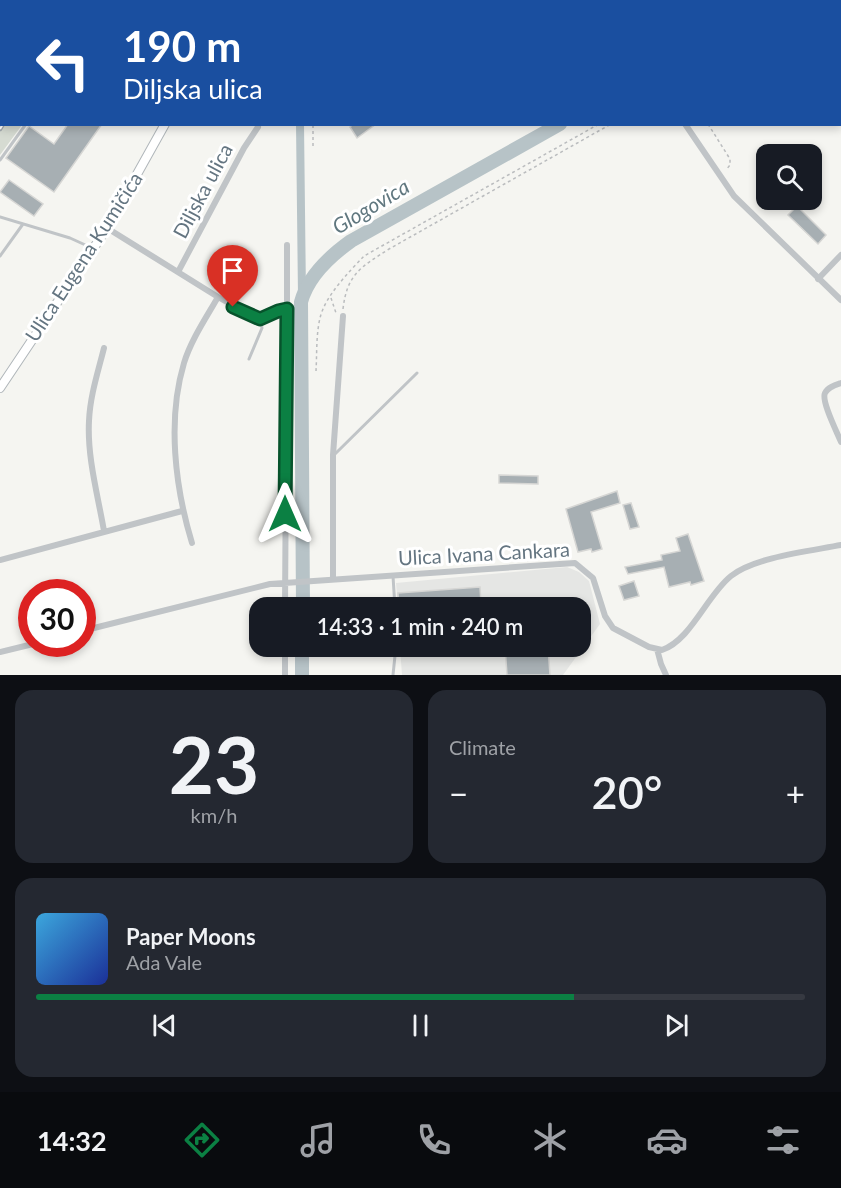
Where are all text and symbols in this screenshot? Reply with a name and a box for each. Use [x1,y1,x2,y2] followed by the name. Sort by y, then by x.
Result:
[123,21,241,71] text: 190 m
[24,24,102,102] icon: left
[123,72,263,105] text: Diljska ulica
[167,139,237,242] street label: Diljska ulica
[756,144,822,210] map controls
[756,144,822,210] button: search
[19,167,147,346] street label: Ulica Eugena Kumičića
[327,173,413,238] water label: Glogovica
[207,245,258,307] pin
[216,254,249,287] icon: arrive
[253,482,317,546] position arrow
[397,537,570,569] street label: Ulica Ivana Cankara
[18,579,96,657] speed limit sign: 30
[317,613,523,640] text: 14:33 · 1 min · 240 m
[169,717,259,811] text: 23
[449,735,516,759] text: Climate
[592,765,662,819] text: 20°
[449,773,468,813] text: −
[786,773,805,813] text: +
[191,803,237,827] text: km/h
[126,923,256,950] text: Paper Moons
[126,950,202,974] text: Ada Vale
[148,1009,181,1042] icon: previous
[404,1009,437,1042] icon: pause
[660,1009,693,1042] icon: next
[181,1119,223,1161] icon: directions
[297,1119,339,1161] icon: music
[413,1119,455,1161] icon: phone
[529,1119,571,1161] icon: climate
[646,1119,688,1161] icon: car
[762,1119,804,1161] icon: filters
[37,1124,107,1157] text: 14:32

